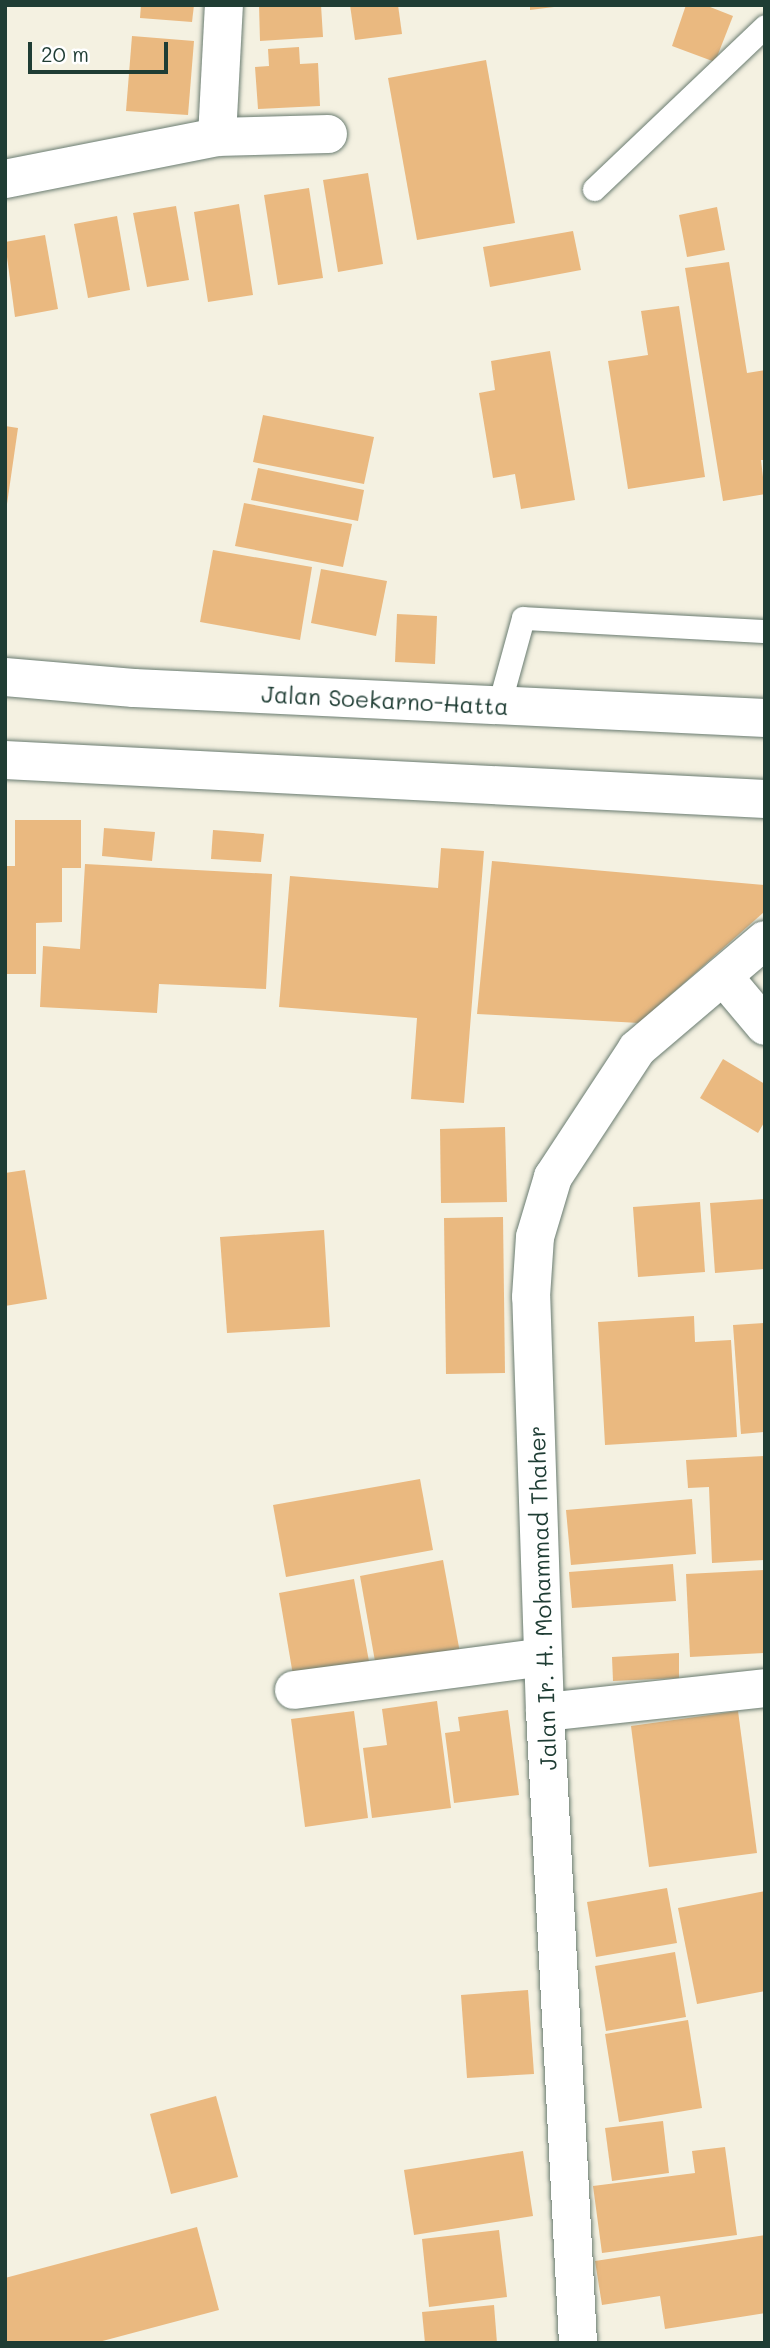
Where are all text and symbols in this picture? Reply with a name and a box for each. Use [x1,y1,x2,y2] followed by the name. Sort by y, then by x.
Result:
[32,28,172,72] scale bar
[41,40,89,67] text: 20 m
[261,680,509,720] street label: Jalan Soekarno-Hatta
[522,1425,562,1771] street label: Jalan Ir. H. Mohammad Thaher

